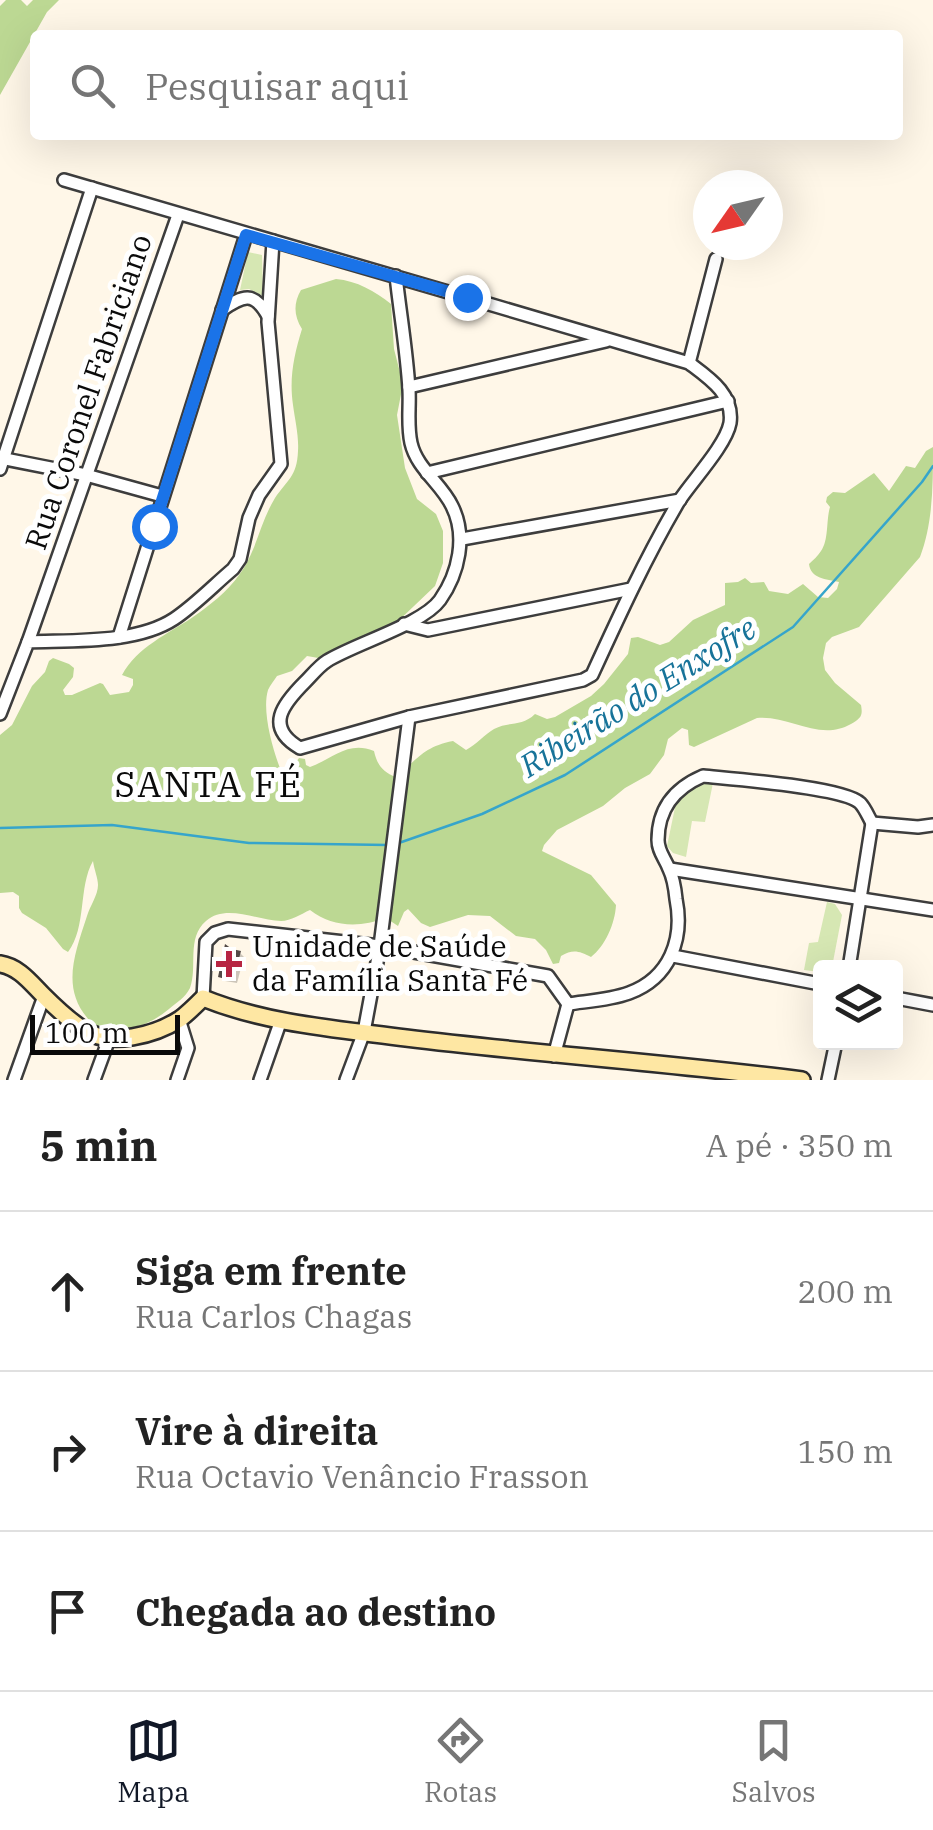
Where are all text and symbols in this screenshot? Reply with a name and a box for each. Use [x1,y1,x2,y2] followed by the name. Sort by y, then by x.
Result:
[30,30,903,140] search box
[65,58,120,113] icon: search
[145,61,409,110] text: Pesquisar aqui
[693,170,783,260] north arrow
[15,229,160,554] street label: Rua Coronel Fabriciano
[445,275,491,321] route end
[132,504,178,550] route start
[511,607,764,786] water label: Ribeirão do Enxofre
[115,761,303,807] district label: SANTA FÉ
[252,926,528,999] place label: Unidade de Saúde da Família Santa Fé
[216,951,242,977] marker: Unidade de Saúde da Família Santa Fé
[813,960,903,1050] map controls
[813,960,903,1050] button: layers
[30,1010,180,1054] scale bar
[45,1014,129,1051] text: 100 m
[40,1118,158,1173] text: 5 min
[706,1124,893,1166] text: A pé · 350 m
[135,1246,407,1295] text: Siga em frente
[40,1264,95,1319] icon: ahead
[797,1270,893,1312] text: 200 m
[135,1295,412,1337] text: Rua Carlos Chagas
[135,1406,379,1455] text: Vire à direita
[40,1424,95,1479] icon: right
[797,1430,893,1472] text: 150 m
[135,1455,589,1497] text: Rua Octavio Venâncio Frasson
[40,1584,95,1639] icon: arrive
[135,1587,496,1636] text: Chegada ao destino
[117,1713,190,1810] tab: Mapa
[424,1713,497,1810] tab: Rotas
[731,1713,816,1810] tab: Salvos

